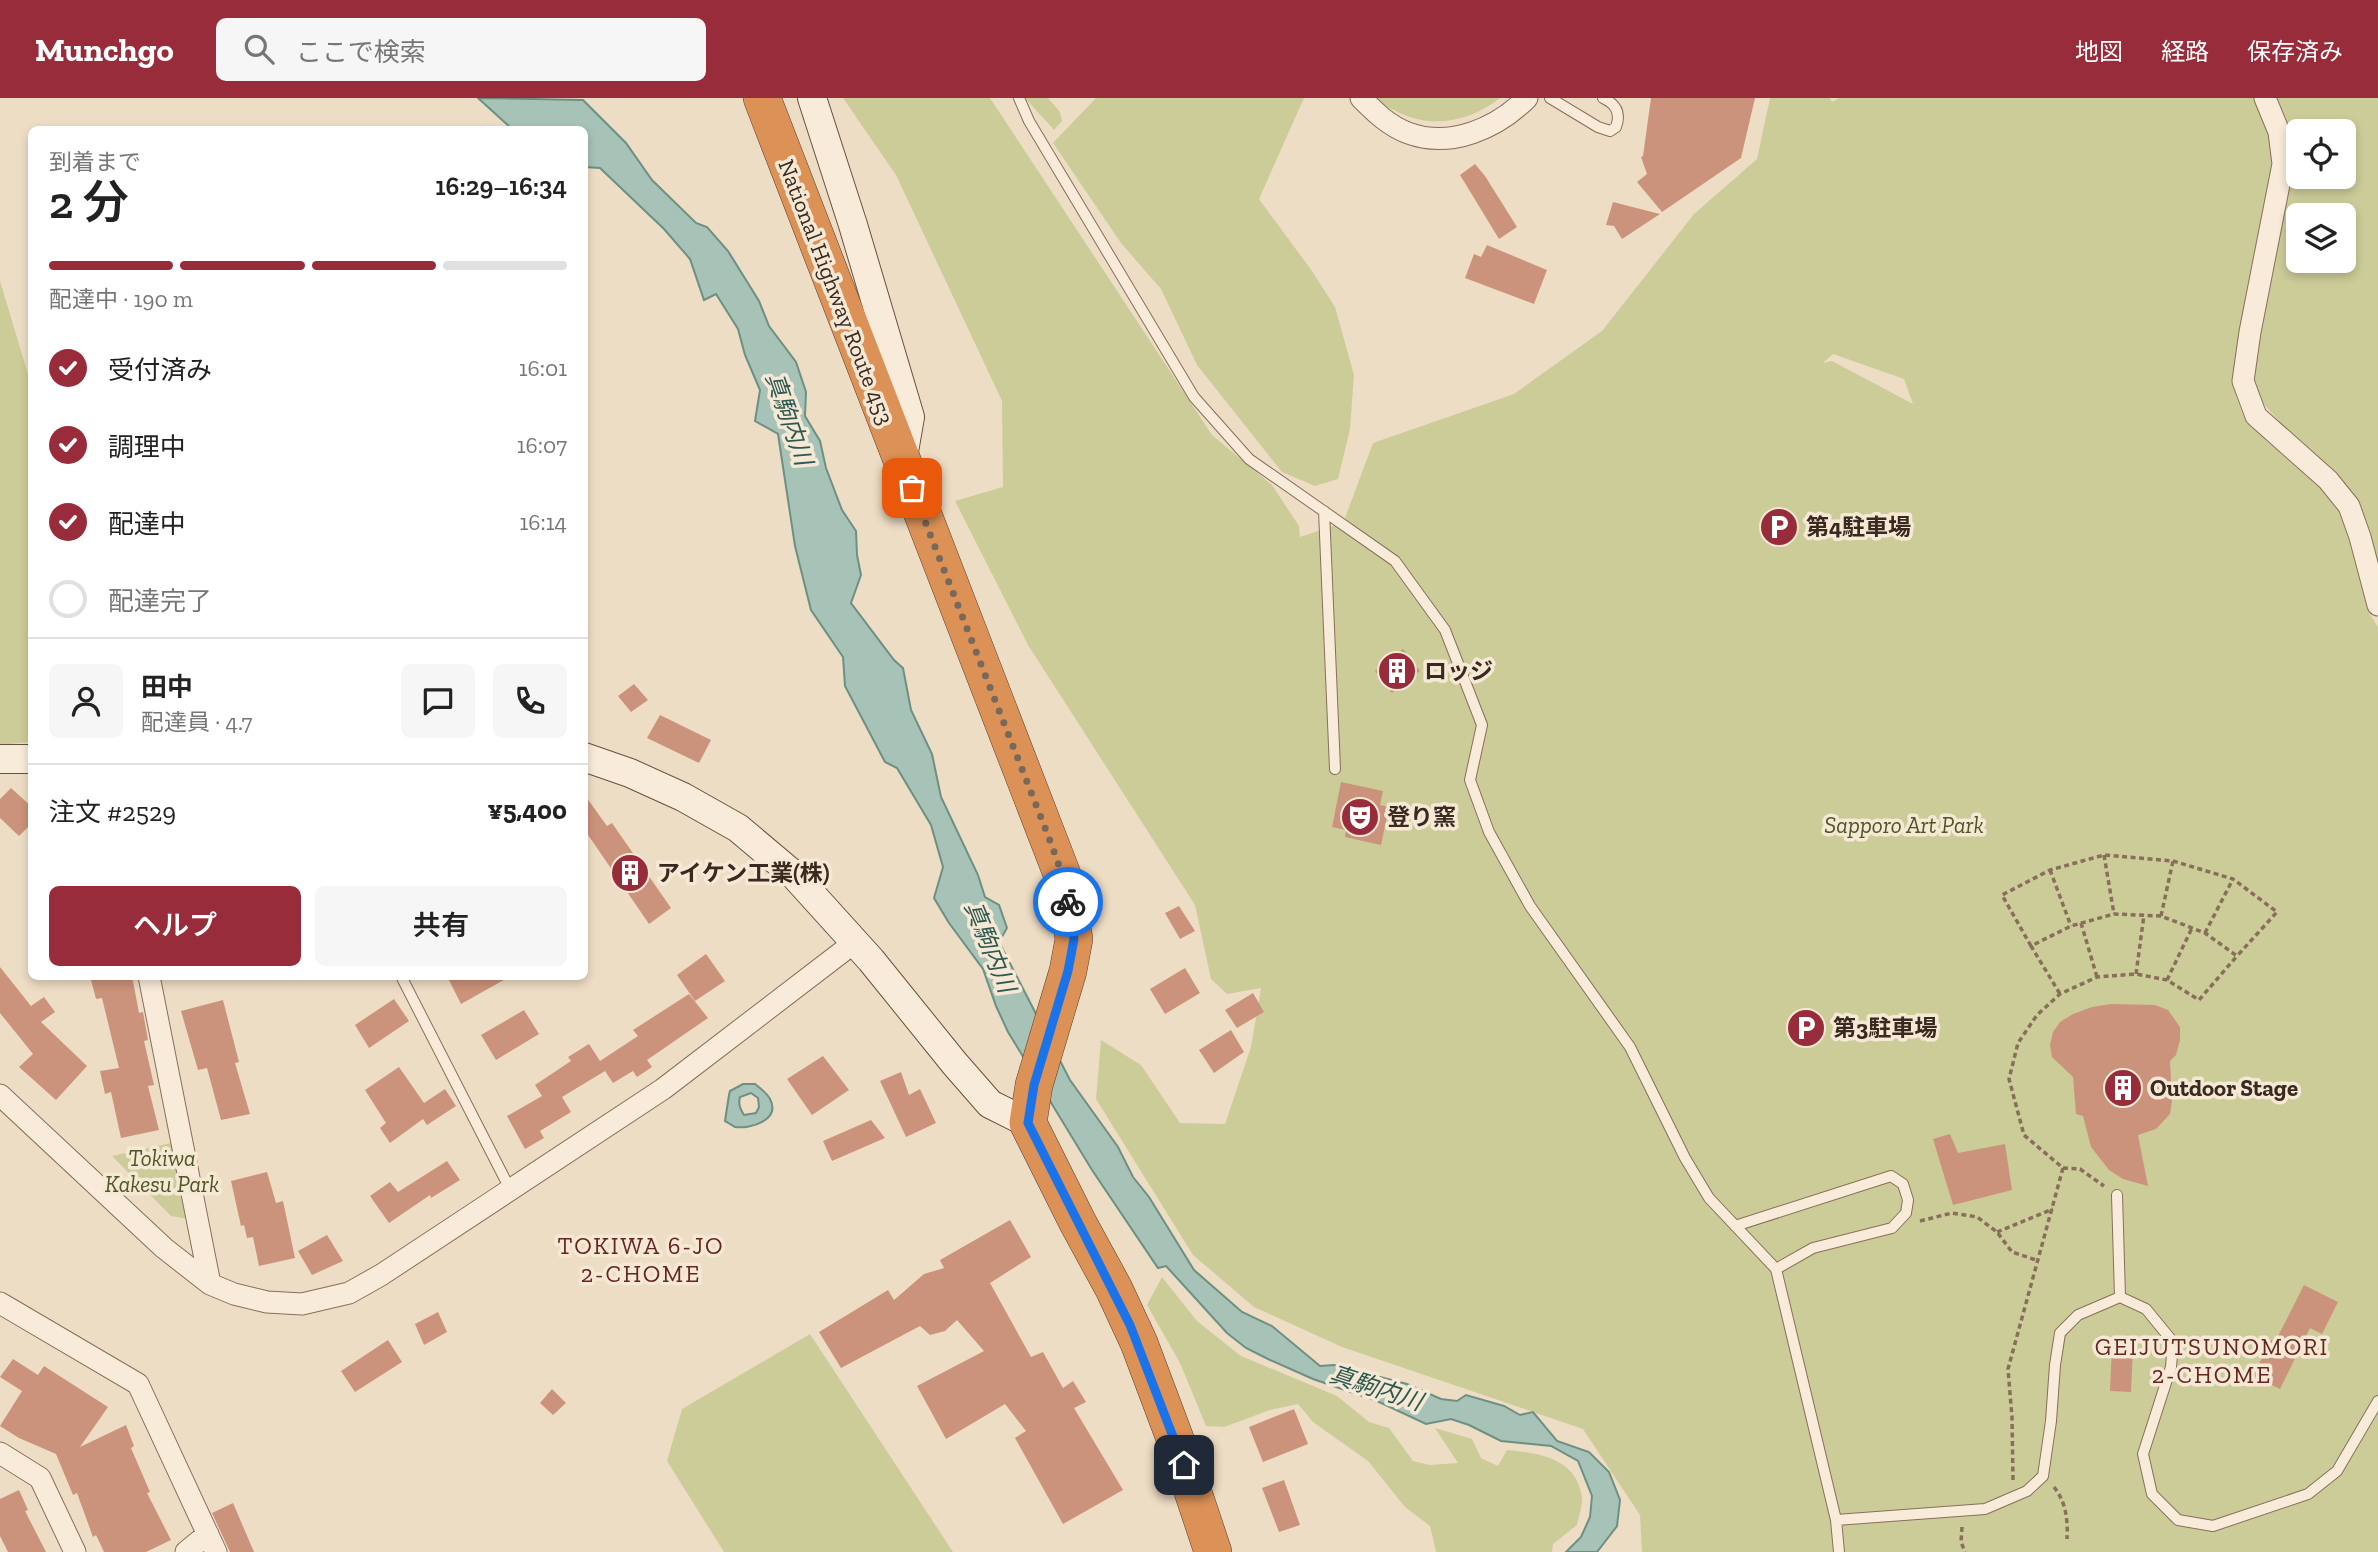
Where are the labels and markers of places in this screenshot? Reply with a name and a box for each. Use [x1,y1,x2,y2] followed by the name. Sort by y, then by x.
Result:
[882,458,942,518] pin
[1758,506,1800,548] parking icon: 第4駐車場
[1806,513,1911,541] place label: 第4駐車場
[1376,650,1418,692] building icon: ロッジ
[1424,657,1493,685] place label: ロッジ
[1339,796,1381,838] theatre icon: 登り窯
[1387,803,1456,831] place label: 登り窯
[609,852,651,894] building icon: アイケン工業(株)
[657,859,830,887] place label: アイケン工業(株)
[1785,1007,1827,1049] parking icon: 第3駐車場
[1833,1014,1937,1042] place label: 第3駐車場
[2102,1067,2144,1109] building icon: Outdoor Stage
[2150,1074,2298,1102] place label: Outdoor Stage
[1154,1435,1214,1495] pin

